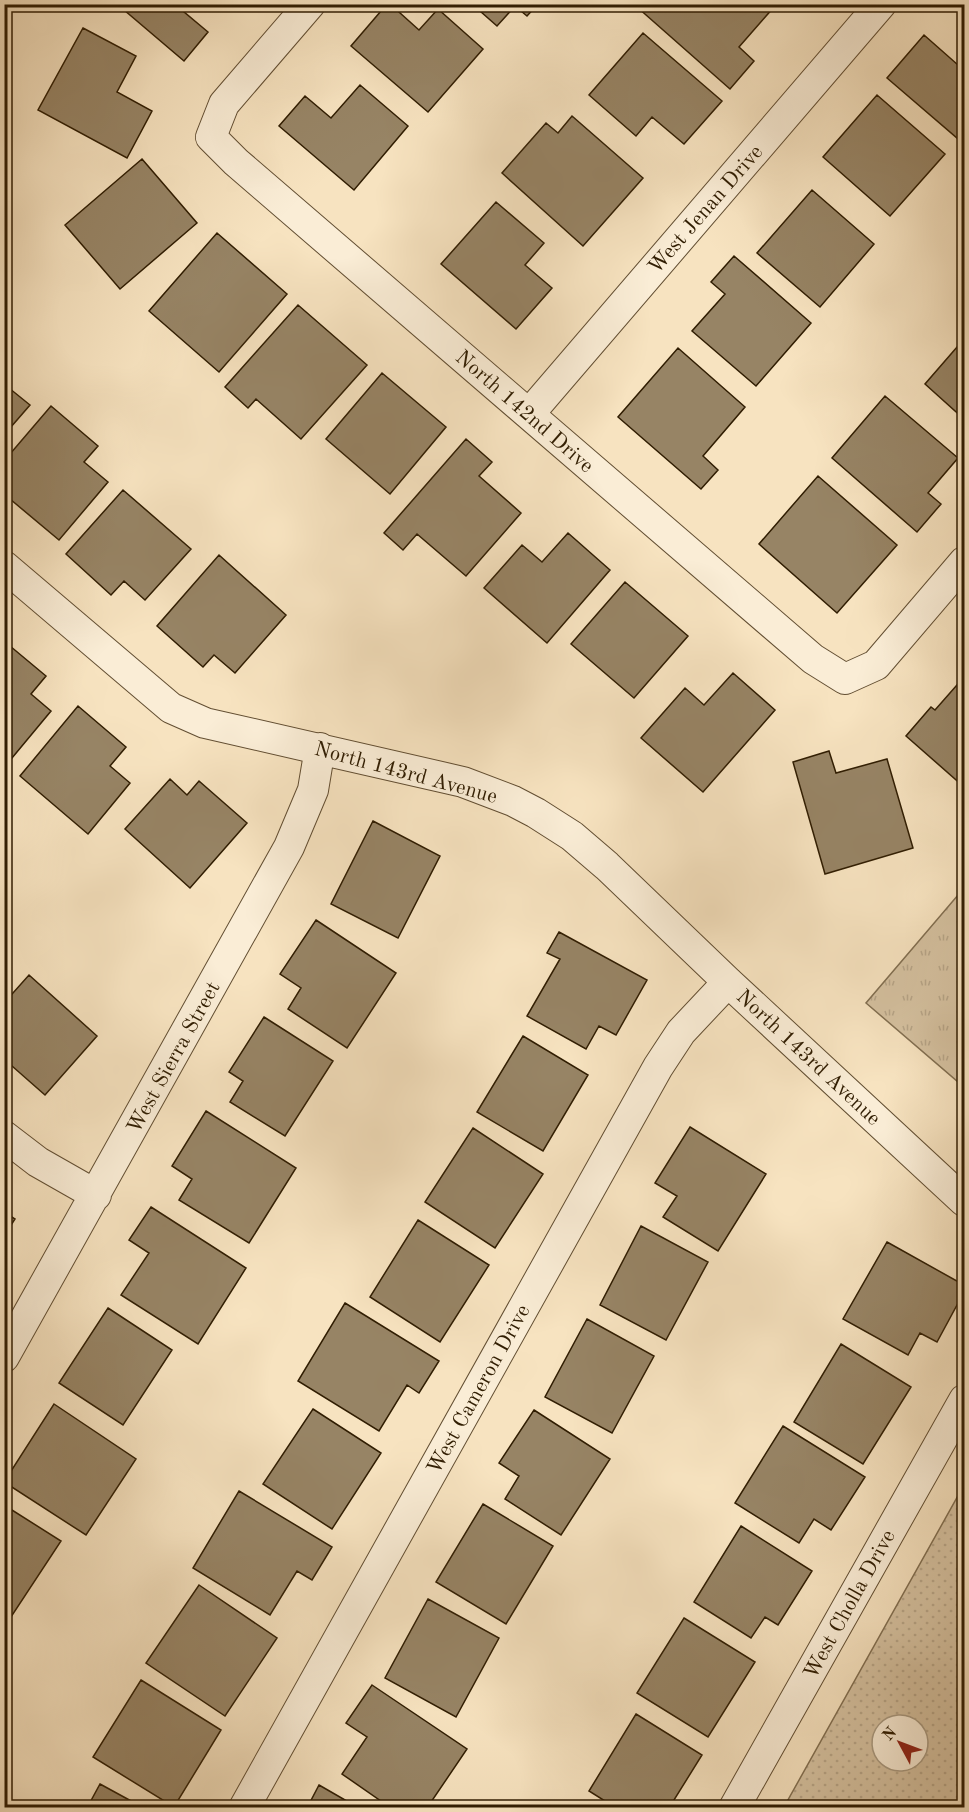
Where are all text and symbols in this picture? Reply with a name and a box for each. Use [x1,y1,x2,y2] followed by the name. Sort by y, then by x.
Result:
[645,142,767,278] street label: West Jenan Drive
[451,347,597,477] street label: North 142nd Drive
[312,739,499,808] street label: North 143rd Avenue
[124,978,225,1137] street label: West Sierra Street
[732,986,884,1130] street label: North 143rd Avenue
[424,1302,535,1478] street label: West Cameron Drive
[801,1527,900,1683] street label: West Cholla Drive
[870,1713,930,1773] north arrow
[880,1724,901,1744] text: N

